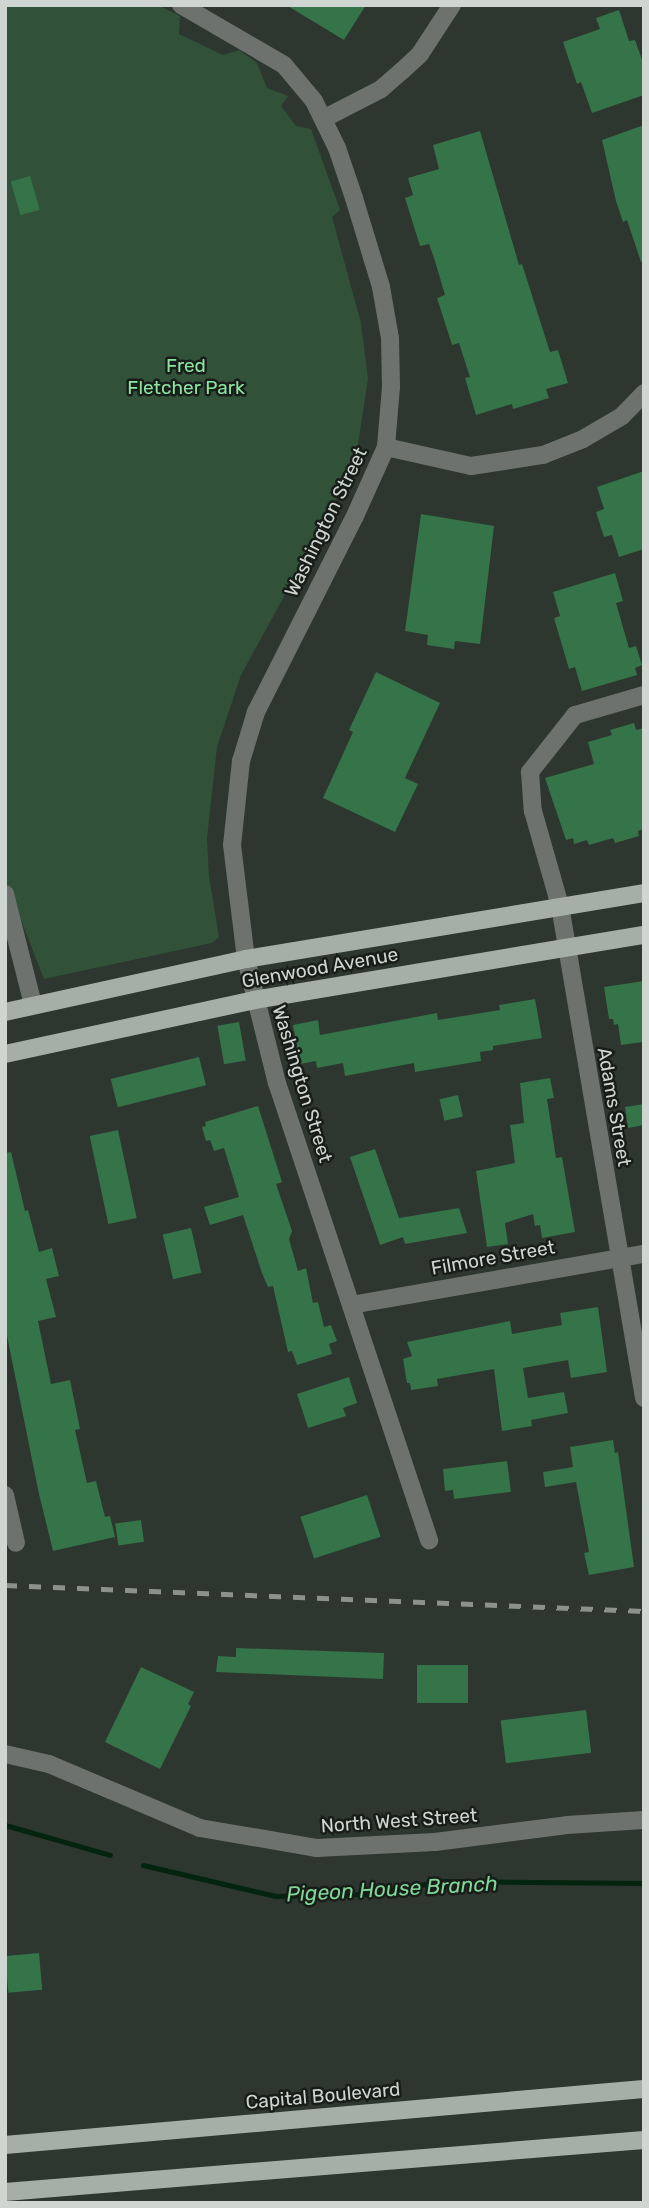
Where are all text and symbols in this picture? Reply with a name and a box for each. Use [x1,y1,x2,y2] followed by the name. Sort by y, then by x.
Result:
[127,355,245,399] park label: Fred Fletcher Park
[280,444,372,600] street label: Washington Street
[240,943,400,993] street label: Glenwood Avenue
[267,1003,337,1165] street label: Washington Street
[592,1046,636,1168] street label: Adams Street
[429,1236,557,1280] street label: Filmore Street
[320,1804,478,1838] street label: North West Street
[286,1871,498,1907] water label: Pigeon House Branch
[245,2078,401,2114] street label: Capital Boulevard

